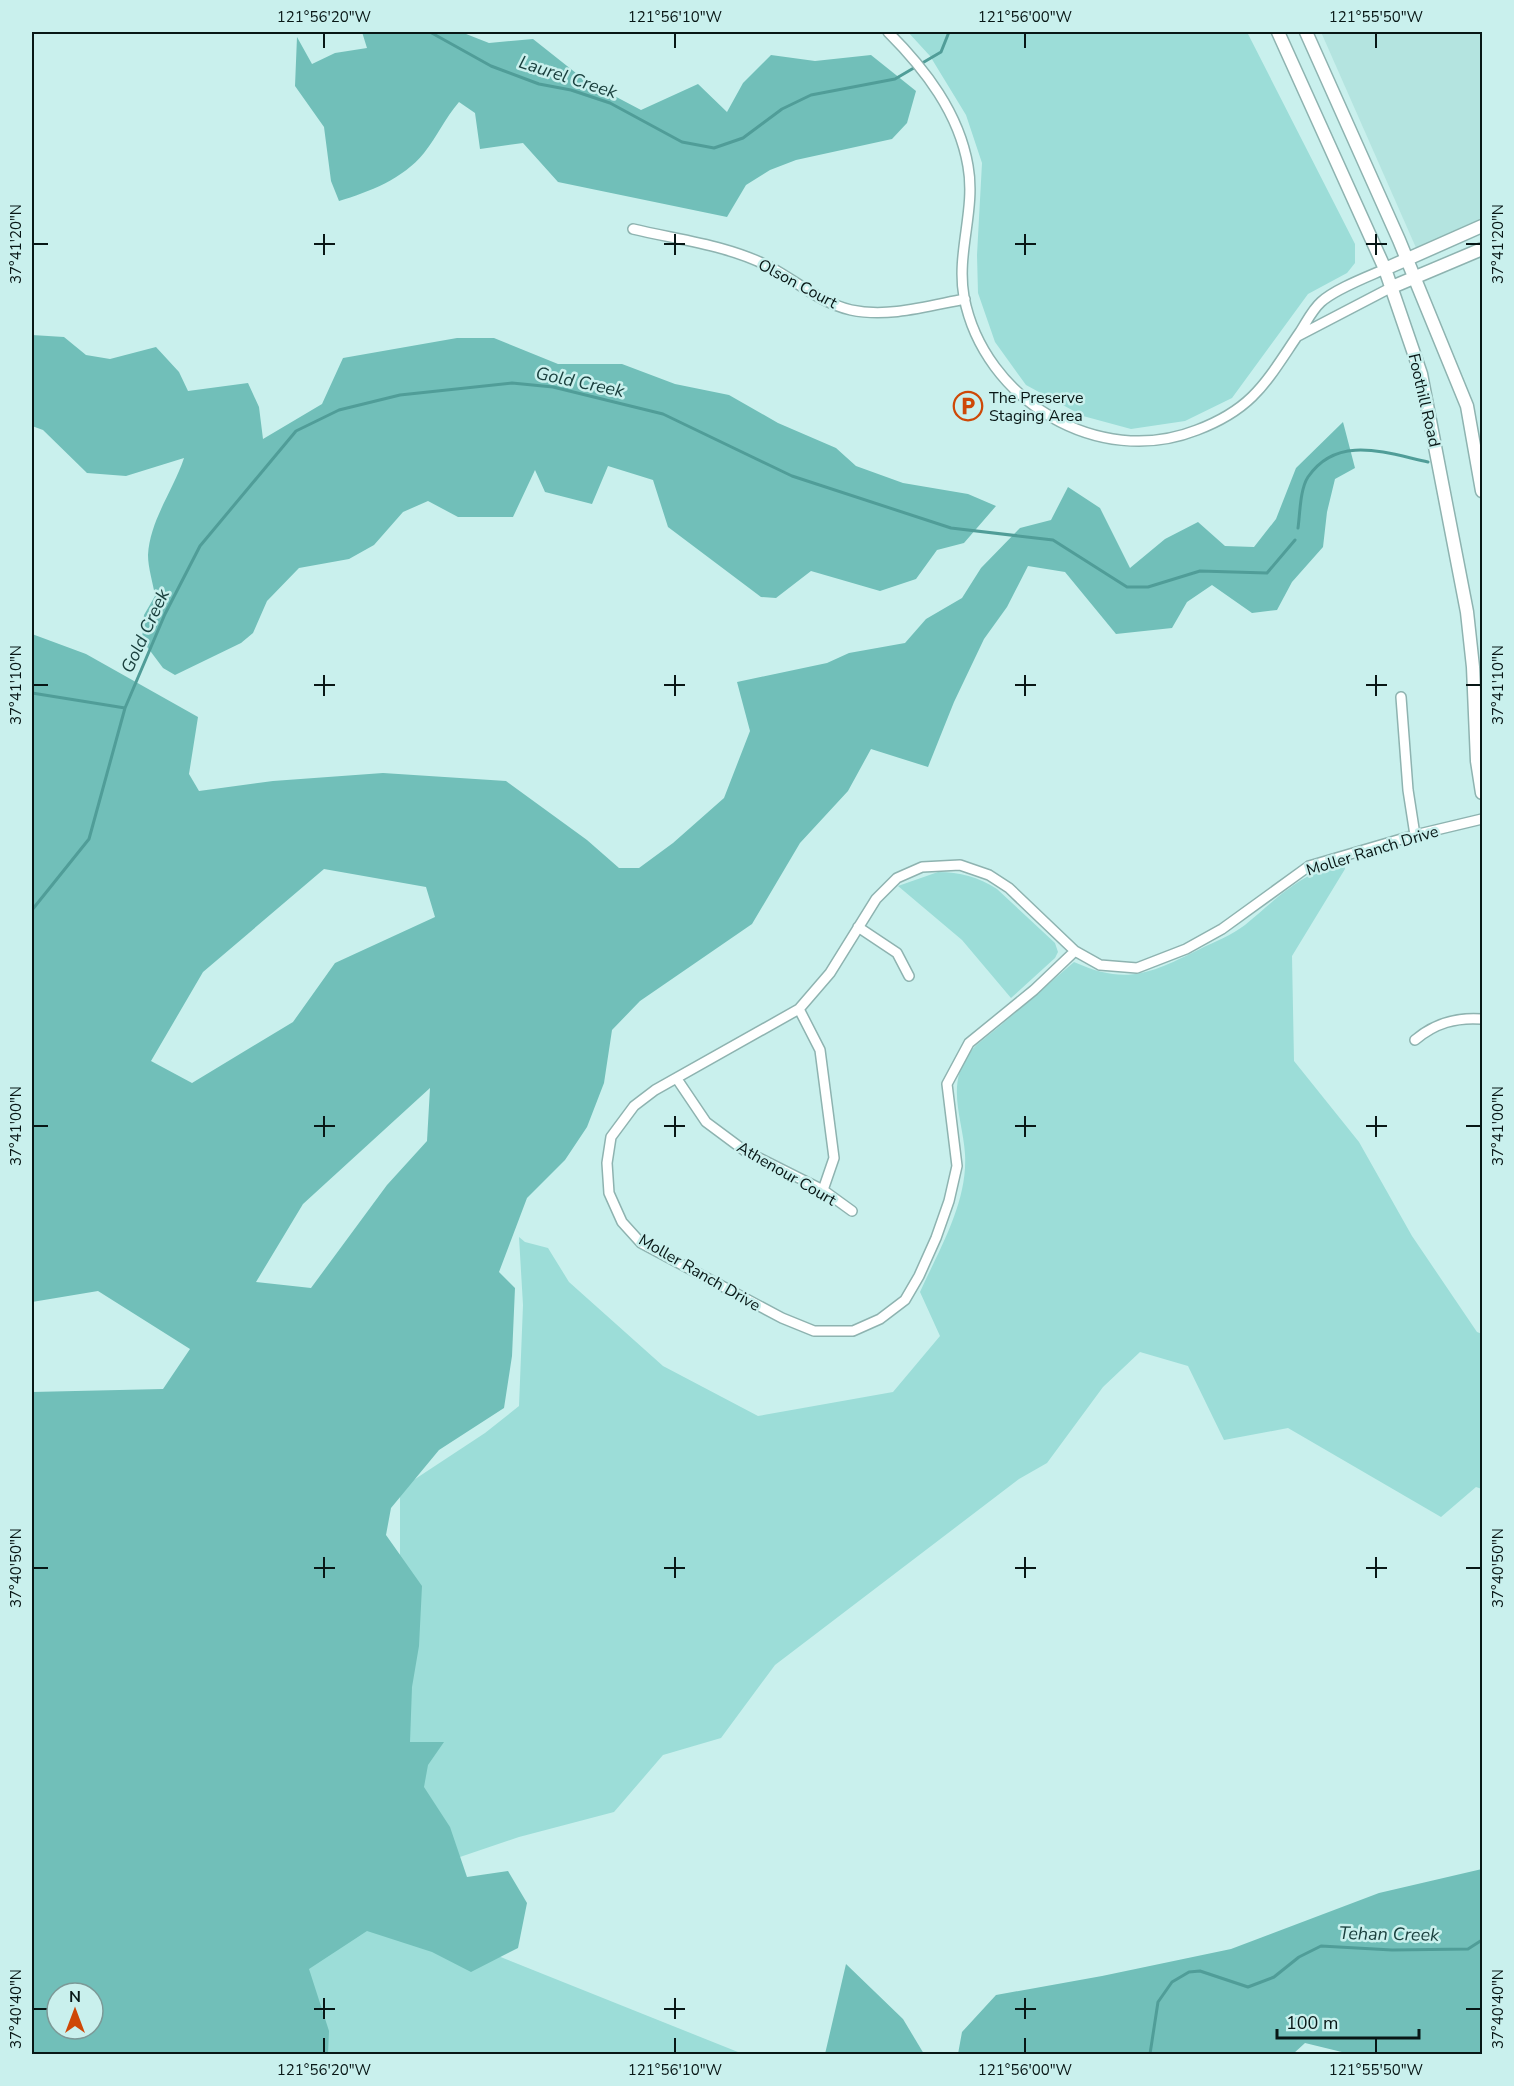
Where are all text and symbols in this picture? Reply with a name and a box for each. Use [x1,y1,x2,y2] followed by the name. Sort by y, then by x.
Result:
[277,7,372,27] text: 121°56'20"W
[628,7,723,27] text: 121°56'10"W
[978,7,1073,27] text: 121°56'00"W
[1329,7,1424,27] text: 121°55'50"W
[516,50,621,104] water label: Laurel Creek
[6,204,26,284] text: 37°41'20"N
[1488,204,1508,284] text: 37°41'20"N
[754,254,841,314] street label: Olson Court
[1403,351,1445,449] street label: Foothill Road
[533,361,628,403] water label: Gold Creek
[989,387,1084,427] place label: The Preserve Staging Area
[952,390,984,422] parking icon: The Preserve Staging Area
[115,584,175,677] water label: Gold Creek
[6,645,26,725] text: 37°41'10"N
[1488,645,1508,725] text: 37°41'10"N
[1304,820,1441,882] street label: Moller Ranch Drive
[6,1086,26,1166] text: 37°41'00"N
[1488,1086,1508,1166] text: 37°41'00"N
[733,1137,841,1211] street label: Athenour Court
[635,1229,764,1317] street label: Moller Ranch Drive
[6,1528,26,1608] text: 37°40'50"N
[1488,1528,1508,1608] text: 37°40'50"N
[1339,1921,1440,1947] water label: Tehan Creek
[6,1969,26,2049] text: 37°40'40"N
[1488,1969,1508,2049] text: 37°40'40"N
[45,1981,105,2041] north arrow
[69,1986,81,2008] text: N
[1277,2002,1420,2040] scale bar
[1286,2011,1338,2035] text: 100 m
[277,2060,372,2080] text: 121°56'20"W
[628,2060,723,2080] text: 121°56'10"W
[978,2060,1073,2080] text: 121°56'00"W
[1329,2060,1424,2080] text: 121°55'50"W

